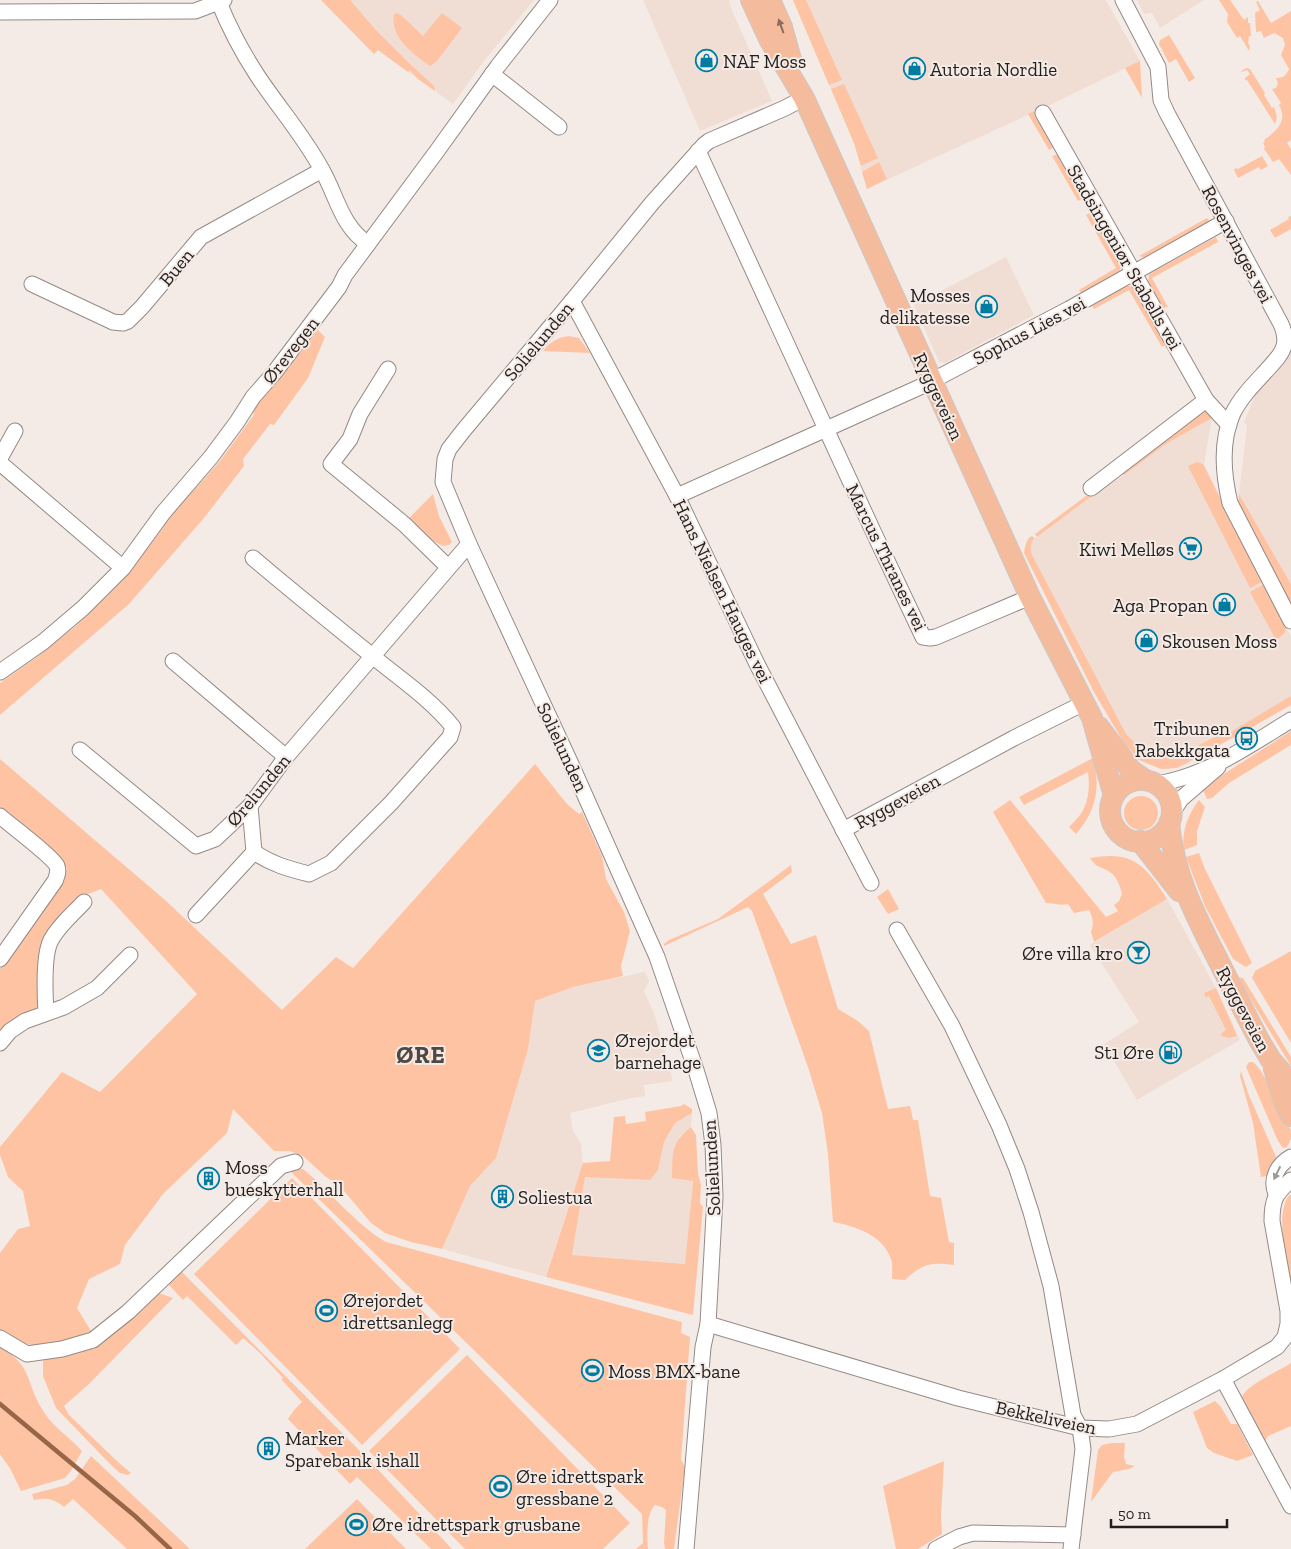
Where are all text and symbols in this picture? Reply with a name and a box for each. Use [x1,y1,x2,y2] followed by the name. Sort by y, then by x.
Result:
[777,18,785,33] one-way arrow
[695,49,719,73] shop icon: NAF Moss
[723,50,806,73] place label: NAF Moss
[902,57,926,81] shop icon: Autoria Nordlie
[930,58,1057,81] place label: Autoria Nordlie
[1062,161,1187,354] street label: Stadsingeniør Stabells vei
[1197,181,1278,307] street label: Rosenvinges vei
[154,244,199,291] street label: Buen
[880,284,970,329] place label: Mosses delikatesse
[969,291,1090,370] street label: Sophus Lies vei
[974,294,998,318] shop icon: Mosses delikatesse
[499,297,578,385] street label: Solielunden
[257,312,324,389] street label: Ørevegen
[908,349,969,444] street label: Ryggeveien
[841,480,932,634] street label: Marcus Thranes vei
[668,496,777,687] street label: Hans Nielsen Hauges vei
[1178,537,1202,561] supermarket icon: Kiwi Melløs
[1079,538,1174,561] place label: Kiwi Melløs
[1212,593,1236,617] shop icon: Aga Propan
[1113,594,1208,617] place label: Aga Propan
[1134,629,1158,653] shop icon: Skousen Moss
[1162,630,1277,653] place label: Skousen Moss
[532,699,593,796] street label: Solielunden
[1135,717,1230,762] place label: Tribunen Rabekkgata
[1234,727,1258,751] bus stop icon: Tribunen Rabekkgata
[221,749,295,831] street label: Ørelunden
[851,769,944,834] street label: Ryggeveien
[1127,941,1151,965] bar icon: Øre villa kro
[1022,942,1123,965] place label: Øre villa kro
[1211,962,1276,1056] street label: Ryggeveien
[614,1029,701,1074] place label: Ørejordet barnehage
[587,1039,611,1063] school or university icon: Ørejordet barnehage
[396,1040,446,1069] district label: ØRE
[1158,1040,1182,1064] fuel station icon: St1 Øre
[1094,1041,1154,1064] place label: St1 Øre
[697,1119,725,1217] street label: Solielunden
[224,1156,343,1201] place label: Moss bueskytterhall
[197,1166,221,1190] building icon: Moss bueskytterhall
[1273,1166,1281,1181] one-way arrow
[490,1185,514,1209] building icon: Soliestua
[518,1186,592,1209] place label: Soliestua
[343,1289,454,1334] place label: Ørejordet idrettsanlegg
[315,1299,339,1323] sports icon: Ørejordet idrettsanlegg
[580,1359,604,1383] sports icon: Moss BMX-bane
[608,1360,740,1383] place label: Moss BMX-bane
[993,1396,1098,1439] street label: Bekkeliveien
[285,1427,420,1472] place label: Marker Sparebank ishall
[257,1437,281,1461] building icon: Marker Sparebank ishall
[516,1465,644,1510] place label: Øre idrettspark gressbane 2
[488,1475,512,1499] sports icon: Øre idrettspark gressbane 2
[1111,1496,1227,1528] scale bar
[1118,1505,1151,1523] text: 50 m
[344,1512,368,1536] sports icon: Øre idrettspark grusbane
[372,1513,581,1536] place label: Øre idrettspark grusbane

